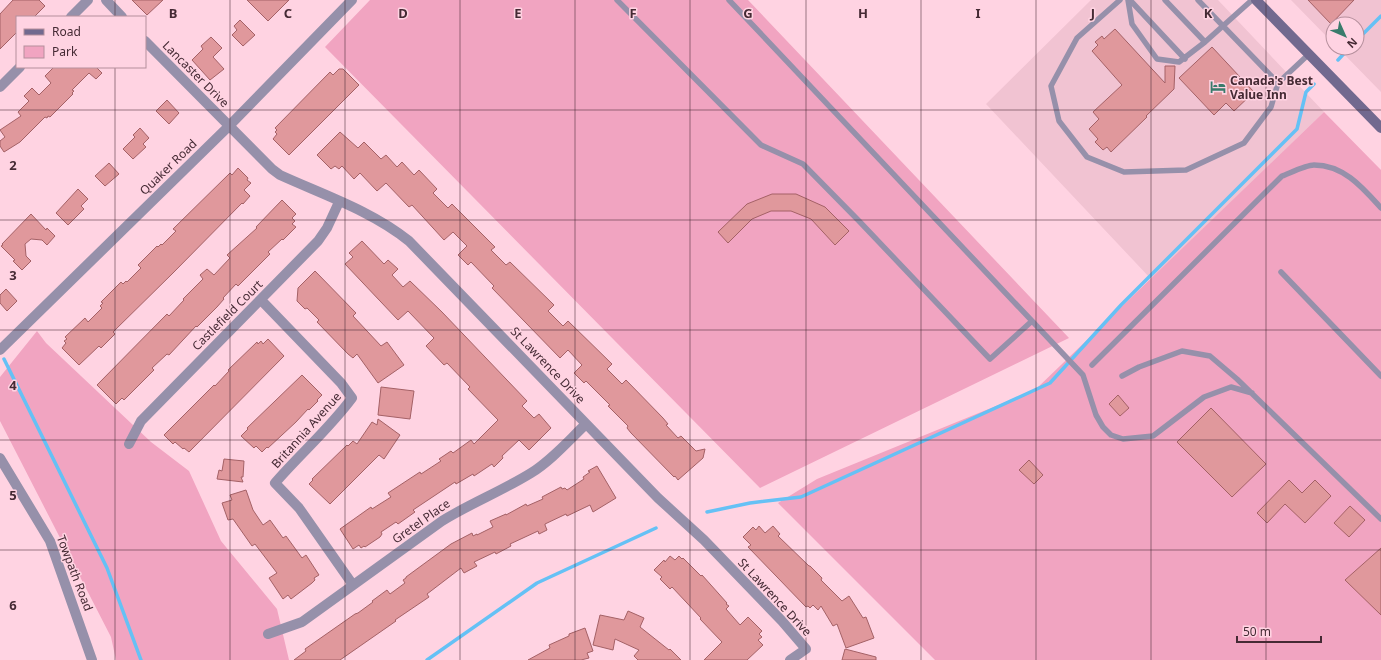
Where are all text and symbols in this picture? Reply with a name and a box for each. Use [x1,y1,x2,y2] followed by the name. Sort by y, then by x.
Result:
[169,4,177,22] text: B
[284,4,292,22] text: C
[398,4,408,22] text: D
[514,4,522,22] text: E
[629,4,637,22] text: F
[743,4,753,22] text: G
[858,4,868,22] text: H
[975,4,981,22] text: I
[1090,4,1095,22] text: J
[1204,4,1213,22] text: K
[16,16,146,68] legend
[1325,16,1365,56] north arrow
[52,23,81,40] text: Road
[1344,35,1361,52] text: N
[159,37,233,111] street label: Lancaster Drive
[52,43,78,60] text: Park
[1230,72,1313,103] place label: Canada's Best Value Inn
[1209,78,1227,96] hotel icon: Canada's Best Value Inn
[136,135,200,199] street label: Quaker Road
[9,156,17,174] text: 2
[9,266,17,284] text: 3
[188,275,267,354] street label: Castlefield Court
[507,323,589,407] street label: St Lawrence Drive
[9,376,17,394] text: 4
[267,388,345,472] street label: Britannia Avenue
[9,486,17,504] text: 5
[389,495,454,547] street label: Gretel Place
[53,533,97,613] street label: Towpath Road
[734,554,816,640] street label: St Lawrence Drive
[9,596,17,614] text: 6
[1237,618,1321,644] scale bar
[1243,623,1271,640] text: 50 m

